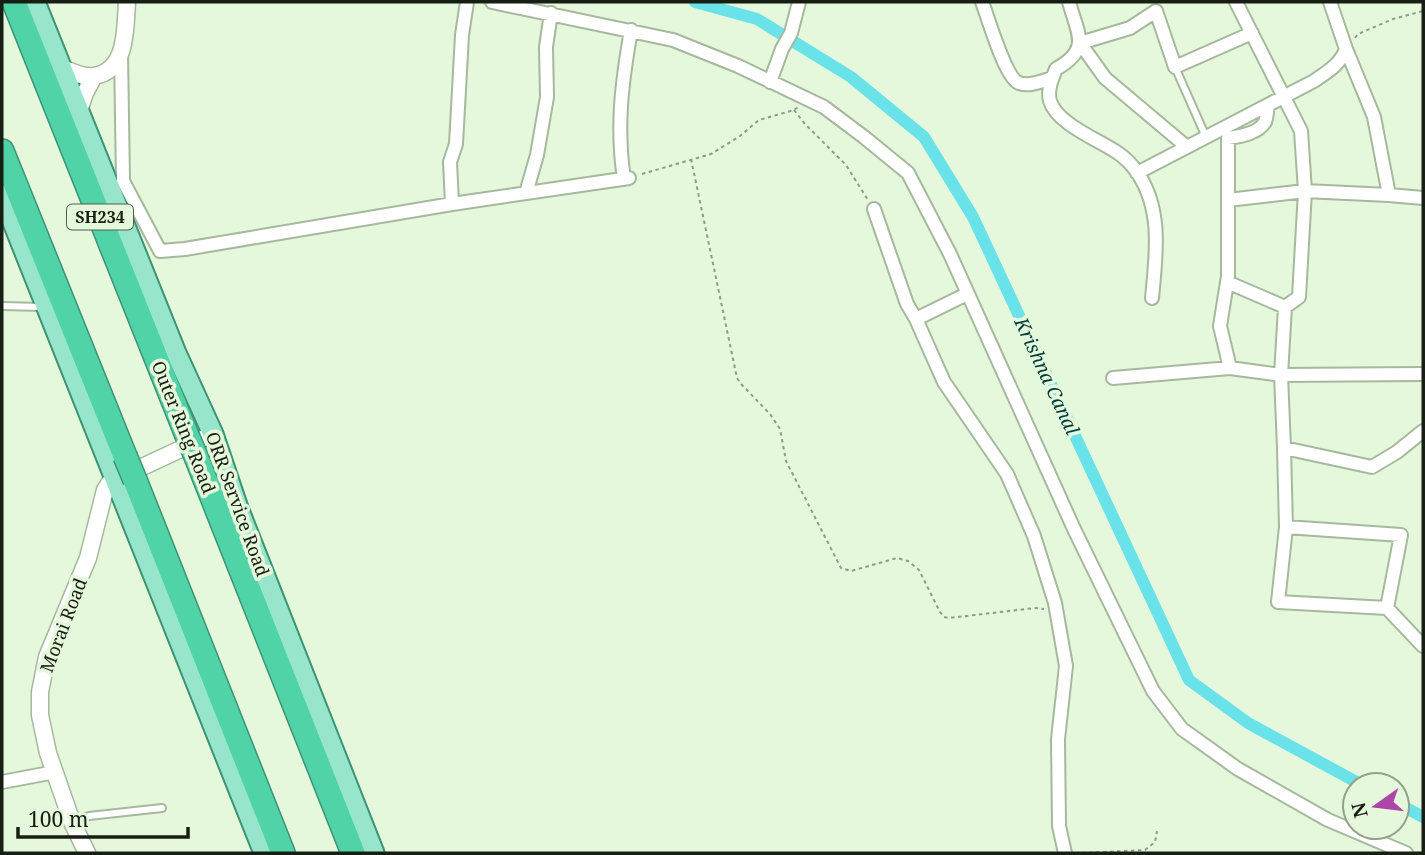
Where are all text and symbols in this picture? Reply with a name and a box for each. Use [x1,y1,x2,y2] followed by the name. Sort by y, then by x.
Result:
[67,204,133,230] road number: SH234
[1008,312,1086,439] water label: Krishna Canal
[146,357,222,497] street label: Outer Ring Road
[201,428,275,580] street label: ORR Service Road
[34,574,92,676] street label: Morai Road
[1341,771,1411,841] north arrow
[18,796,187,840] scale bar
[1345,800,1374,821] text: N
[28,805,89,833] text: 100 m

